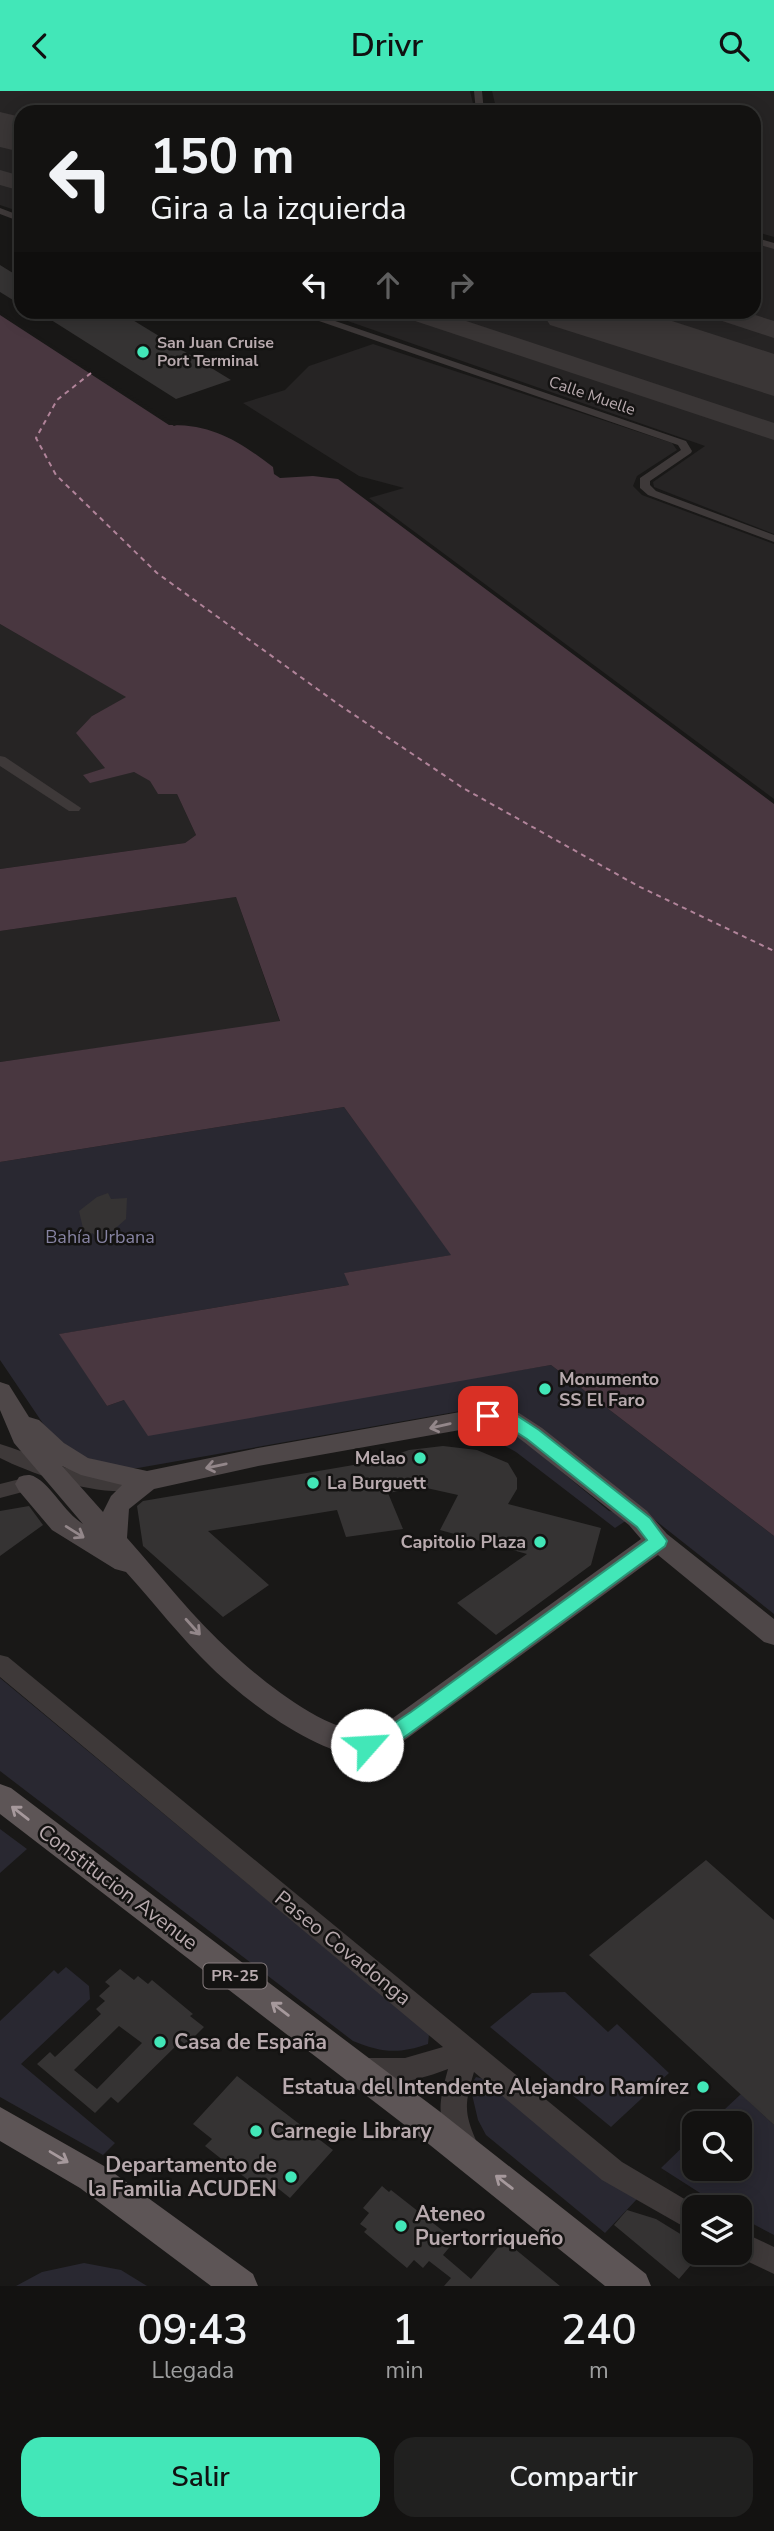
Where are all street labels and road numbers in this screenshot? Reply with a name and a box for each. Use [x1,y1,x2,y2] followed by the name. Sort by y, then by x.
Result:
[546,371,638,421] street label: Calle Muelle
[32,1818,204,1956] street label: Constitucion Avenue
[269,1884,417,2012] street label: Paseo Covadonga
[204,1963,266,1989] road number: PR-25

